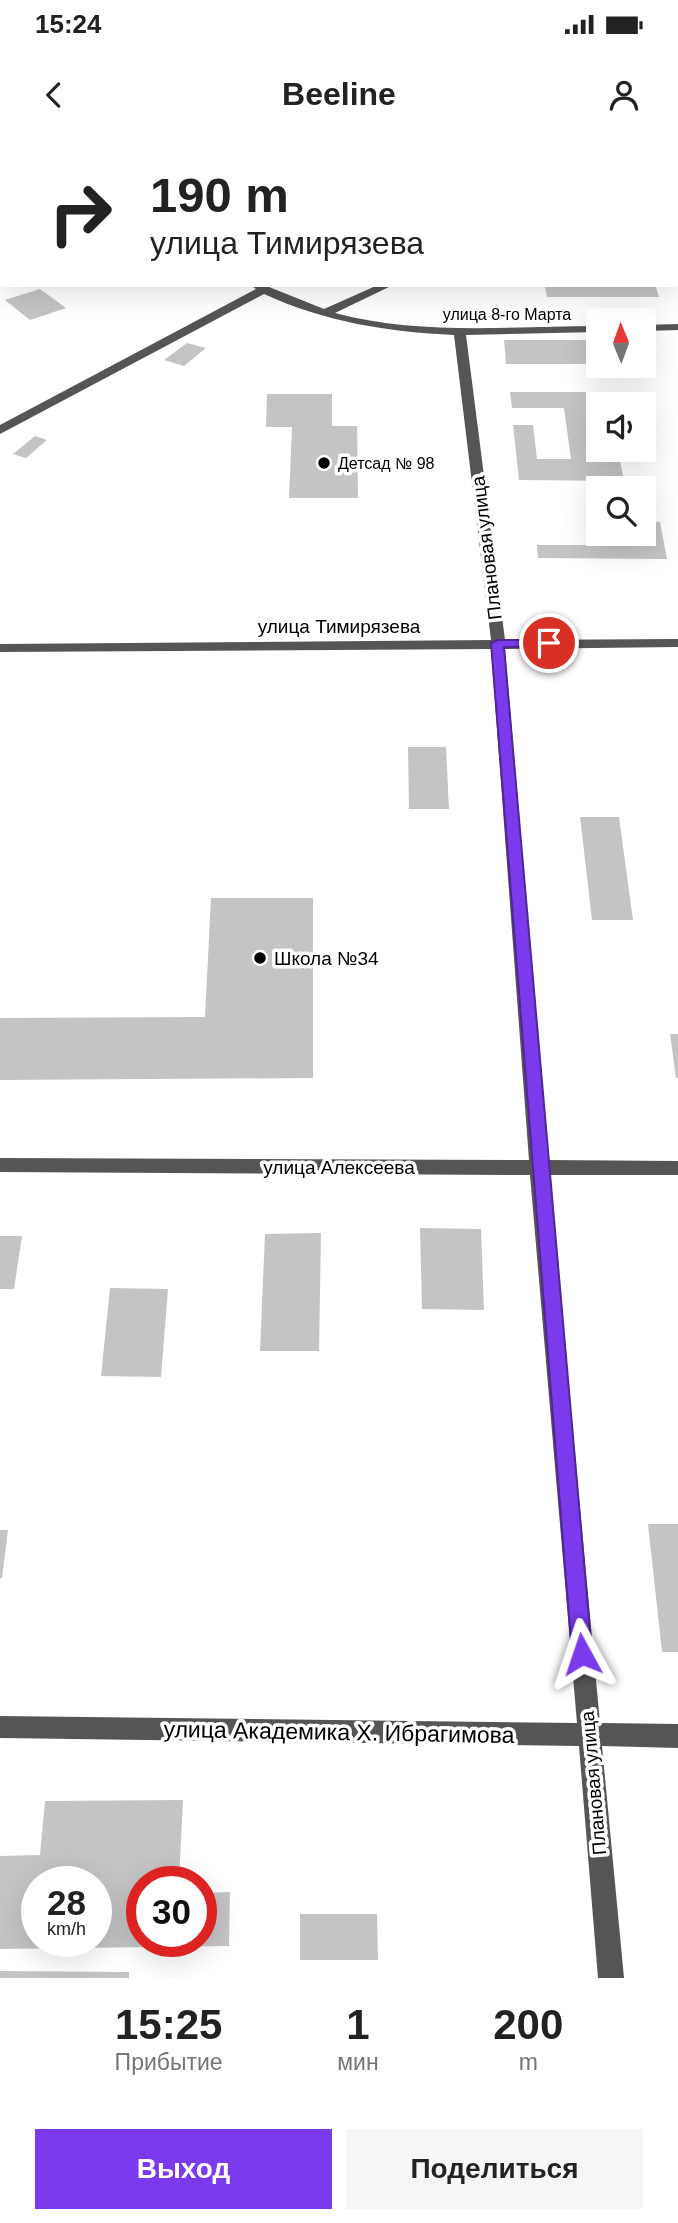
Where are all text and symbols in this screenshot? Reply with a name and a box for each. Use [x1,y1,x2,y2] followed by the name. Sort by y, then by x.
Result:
[35,9,102,39] text: 15:24
[35,76,73,114] icon: back
[282,76,396,112] text: Beeline
[605,76,643,114] icon: person
[35,168,126,259] icon: right
[150,168,289,222] text: 190 m
[150,225,424,261] text: улица Тимирязева
[443,306,571,323] street label: улица 8-го Марта
[586,308,656,378] north arrow
[586,308,656,546] map controls
[586,392,656,462] button: sound
[316,455,332,471] marker: Детсад № 98
[338,455,435,472] place label: Детсад № 98
[467,474,506,621] street label: Плановая улица
[586,476,656,546] button: search
[519,613,579,673] pin
[258,616,421,637] street label: улица Тимирязева
[530,624,568,662] icon: arrive
[274,948,379,969] place label: Школа №34
[252,950,268,966] marker: Школа №34
[263,1157,415,1178] street label: улица Алексеева
[545,1617,619,1691] position arrow
[577,1710,610,1856] street label: Плановая улица
[163,1716,515,1748] street label: улица Академика Х. Ибрагимова
[126,1866,217,1957] speed limit sign: 30
[47,1883,86,1922] text: 28
[47,1919,86,1939] text: km/h
[115,2001,222,2048] text: 15:25
[346,2001,370,2048] text: 1
[493,2001,563,2048] text: 200
[115,2049,223,2075] text: Прибытие
[337,2049,379,2075] text: мин
[519,2049,538,2075] text: m
[35,2129,332,2209] button: Выход
[346,2129,643,2209] button: Поделиться

